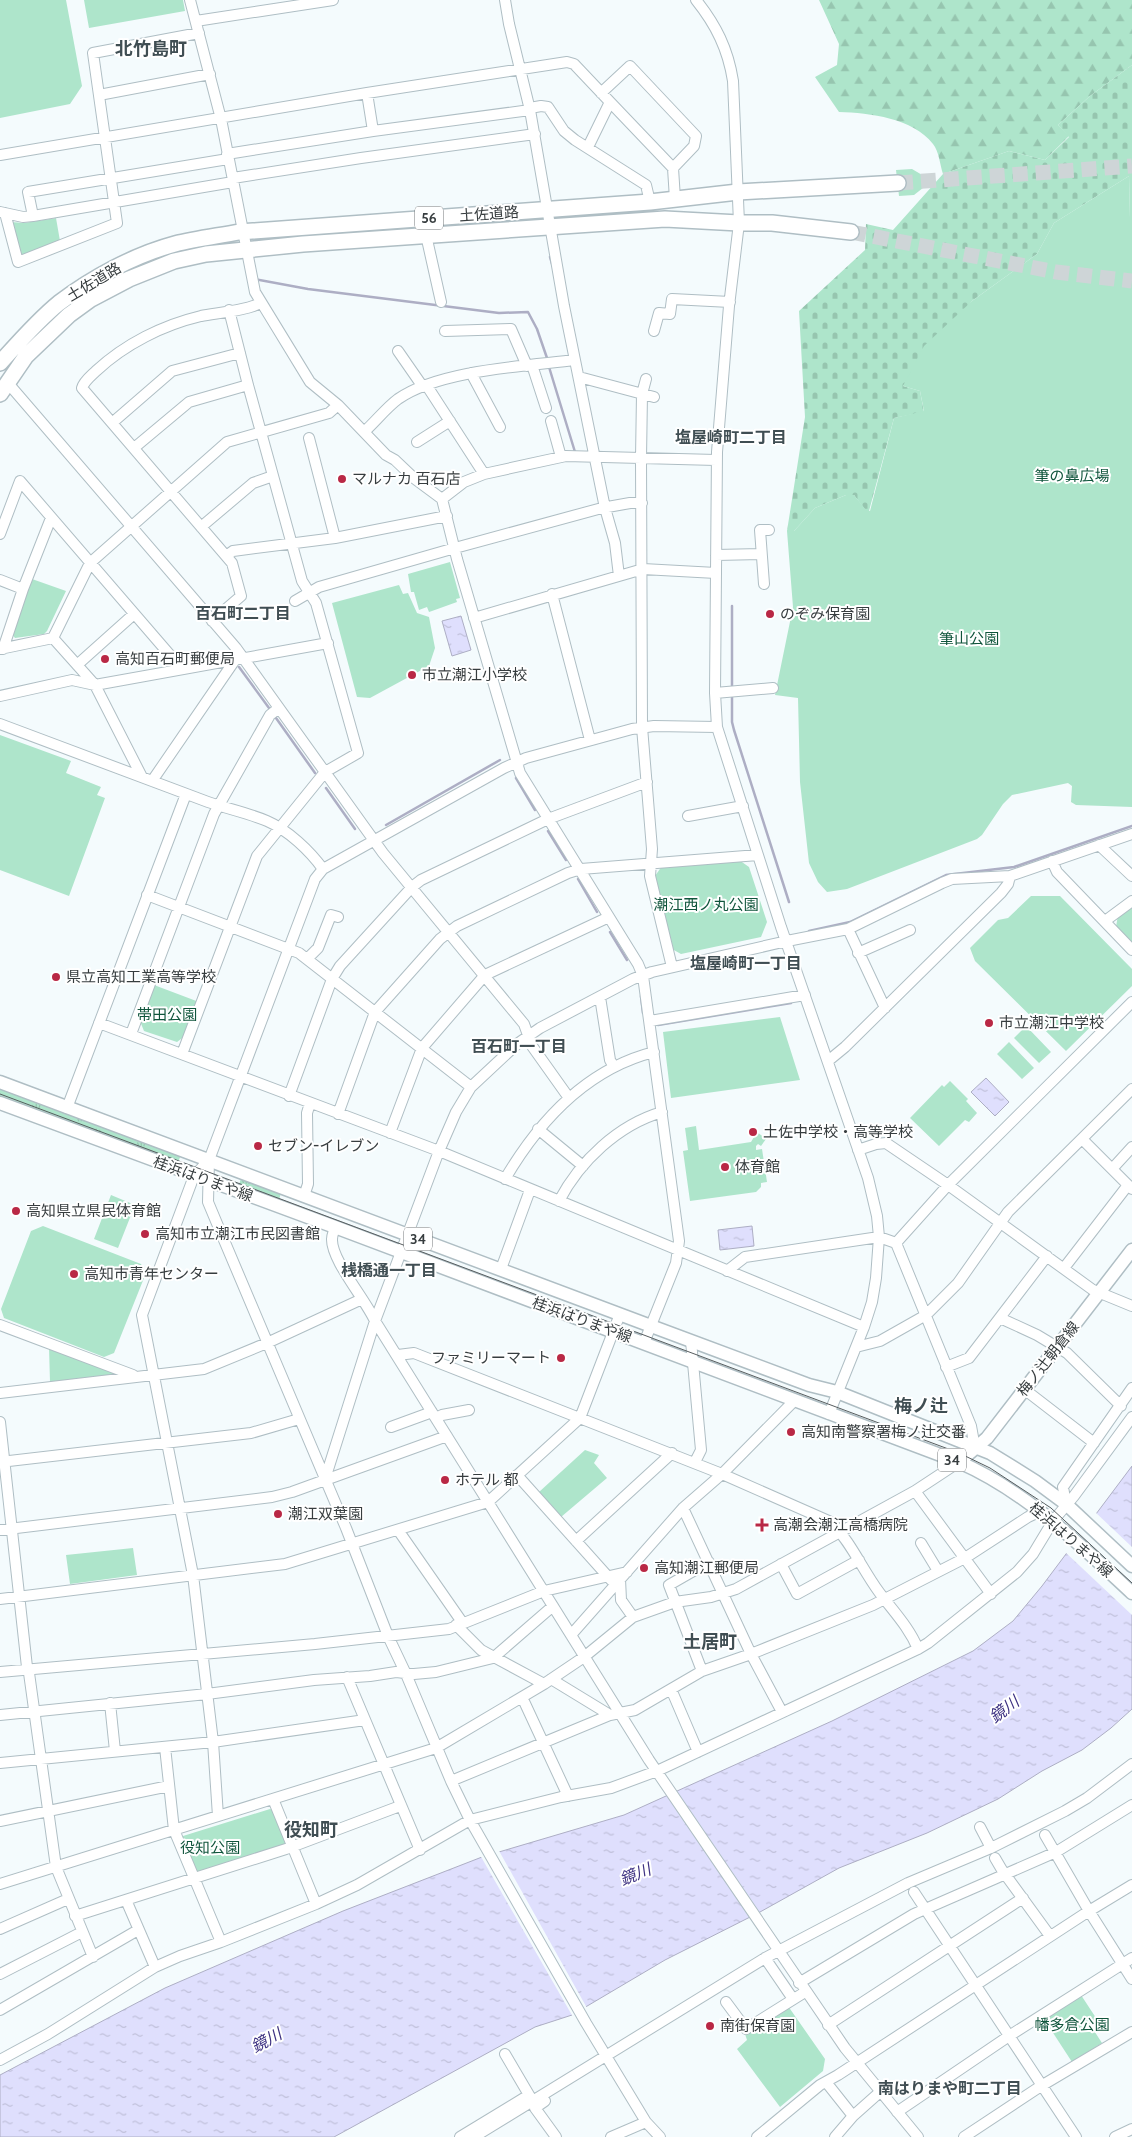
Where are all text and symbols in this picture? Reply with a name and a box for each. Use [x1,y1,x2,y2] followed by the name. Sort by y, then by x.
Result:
[115,38,187,60] district label: 北竹島町
[458,203,520,225] street label: 土佐道路
[415,207,443,230] road number: 56
[64,259,124,305] street label: 土佐道路
[675,428,787,447] district label: 塩屋崎町二丁目
[1034,467,1110,485] park label: 筆の鼻広場
[352,470,460,488] place label: マルナカ 百石店
[336,473,348,485] marker: マルナカ 百石店
[195,604,291,623] district label: 百石町二丁目
[780,605,870,623] place label: のぞみ保育園
[764,608,776,620] marker: のぞみ保育園
[939,630,999,648] park label: 筆山公園
[115,650,235,668] place label: 高知百石町郵便局
[99,653,111,665] marker: 高知百石町郵便局
[422,666,527,684] place label: 市立潮江小学校
[406,669,418,681] marker: 市立潮江小学校
[653,896,759,914] park label: 潮江西ノ丸公園
[690,954,802,973] district label: 塩屋崎町一丁目
[66,968,216,986] place label: 県立高知工業高等学校
[50,971,62,983] marker: 県立高知工業高等学校
[137,1006,197,1024] park label: 帯田公園
[999,1014,1104,1032] place label: 市立潮江中学校
[983,1017,995,1029] marker: 市立潮江中学校
[471,1037,567,1056] district label: 百石町一丁目
[763,1123,913,1141] place label: 土佐中学校・高等学校
[747,1126,759,1138] marker: 土佐中学校・高等学校
[268,1137,379,1155] place label: セブン-イレブン
[252,1140,264,1152] marker: セブン-イレブン
[151,1153,255,1205] street label: 桂浜はりまや線
[735,1158,780,1176] place label: 体育館
[719,1161,731,1173] marker: 体育館
[26,1202,161,1220] place label: 高知県立県民体育館
[10,1205,22,1217] marker: 高知県立県民体育館
[155,1225,320,1243] place label: 高知市立潮江市民図書館
[139,1228,151,1240] marker: 高知市立潮江市民図書館
[404,1228,432,1250] road number: 34
[341,1261,437,1280] district label: 桟橋通一丁目
[84,1265,219,1283] place label: 高知市青年センター
[68,1268,80,1280] marker: 高知市青年センター
[530,1294,634,1346] street label: 桂浜はりまや線
[1013,1318,1083,1400] street label: 梅ノ辻朝倉線
[431,1349,551,1367] place label: ファミリーマート
[555,1352,567,1364] marker: ファミリーマート
[894,1395,948,1417] district label: 梅ノ辻
[801,1423,966,1441] place label: 高知南警察署梅ノ辻交番
[785,1426,797,1438] marker: 高知南警察署梅ノ辻交番
[938,1448,966,1472] road number: 34
[455,1471,518,1489] place label: ホテル 都
[439,1474,451,1486] marker: ホテル 都
[1025,1499,1117,1581] street label: 桂浜はりまや線
[288,1505,363,1523] place label: 潮江双葉園
[272,1508,284,1520] marker: 潮江双葉園
[773,1516,908,1534] place label: 高潮会潮江高橋病院
[755,1518,769,1532] marker: 高潮会潮江高橋病院
[654,1559,759,1577] place label: 高知潮江郵便局
[638,1562,650,1574] marker: 高知潮江郵便局
[683,1631,737,1653] district label: 土居町
[986,1691,1024,1727] water label: 鏡川
[284,1819,338,1841] district label: 役知町
[180,1839,240,1857] park label: 役知公園
[617,1859,655,1889] water label: 鏡川
[1034,2016,1110,2034] park label: 幡多倉公園
[720,2017,795,2035] place label: 南街保育園
[704,2020,716,2032] marker: 南街保育園
[248,2023,287,2057] water label: 鏡川
[878,2079,1022,2098] district label: 南はりまや町二丁目

